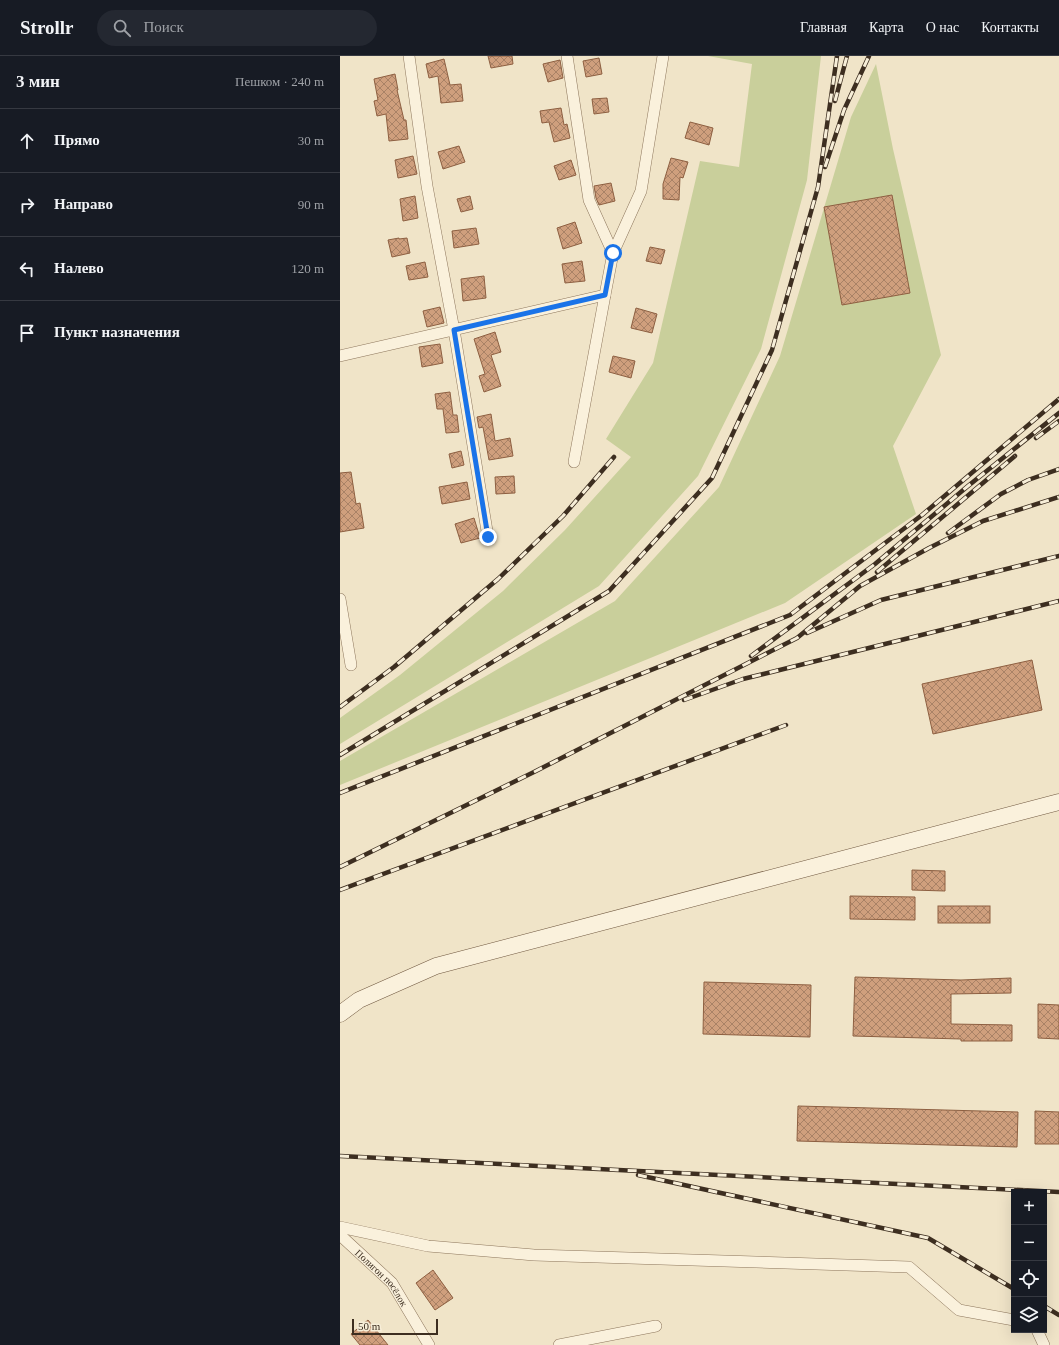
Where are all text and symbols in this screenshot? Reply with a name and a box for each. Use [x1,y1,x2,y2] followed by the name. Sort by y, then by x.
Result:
[97,10,377,46] search box
[20,17,73,38] text: Strollr
[111,17,133,39] icon: search
[143,19,184,35] text: Поиск
[800,20,847,35] text: Главная
[869,20,904,35] text: Карта
[926,20,959,35] text: О нас
[981,20,1039,35] text: Контакты
[16,72,60,91] text: 3 мин
[235,74,324,89] text: Пешком · 240 m
[16,130,38,152] icon: ahead
[54,132,100,148] text: Прямо
[298,133,324,148] text: 30 m
[16,194,38,216] icon: right
[54,196,113,212] text: Направо
[298,197,324,212] text: 90 m
[604,244,622,262] route start
[16,258,38,280] icon: left
[54,260,104,276] text: Налево
[291,261,324,276] text: 120 m
[16,322,38,344] icon: arrive
[54,324,180,340] text: Пункт назначения
[479,528,497,546] route end
[1011,1189,1047,1333] map controls
[1011,1189,1047,1225] button: +
[1011,1225,1047,1261] button: −
[353,1247,410,1309] street label: Полигон посёлок
[1011,1261,1047,1297] button: locate
[1011,1297,1047,1333] button: layers
[352,1317,438,1336] scale bar
[358,1320,380,1332] text: 50 m

